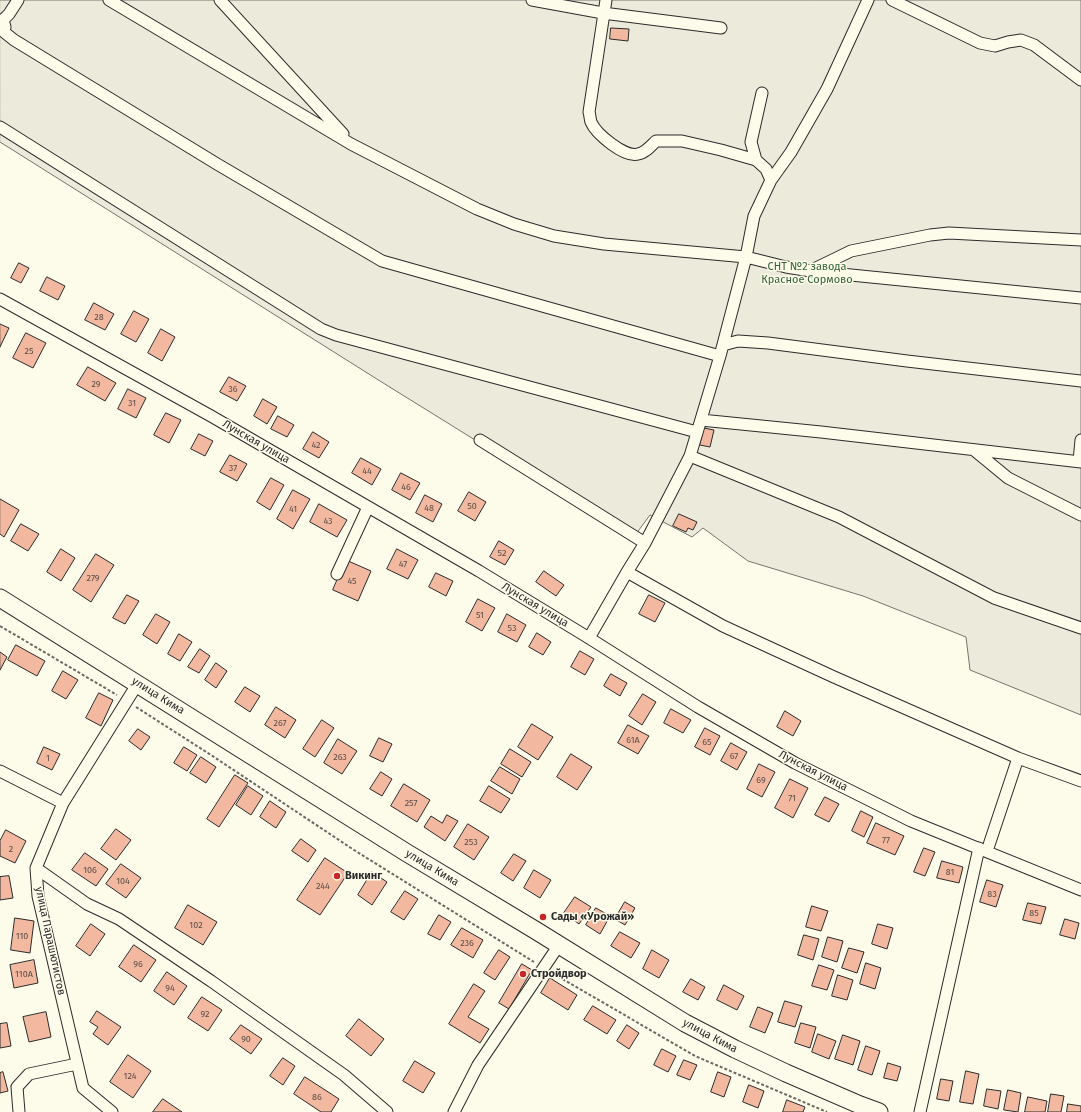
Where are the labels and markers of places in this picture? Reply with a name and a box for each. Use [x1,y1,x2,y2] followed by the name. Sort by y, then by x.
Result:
[345,869,382,883] place label: Викинг
[332,871,342,881] marker: Викинг
[551,910,634,924] place label: Сады «Урожай»
[538,912,548,922] marker: Сады «Урожай»
[531,967,587,981] place label: Стройдвор
[518,969,528,979] marker: Стройдвор

